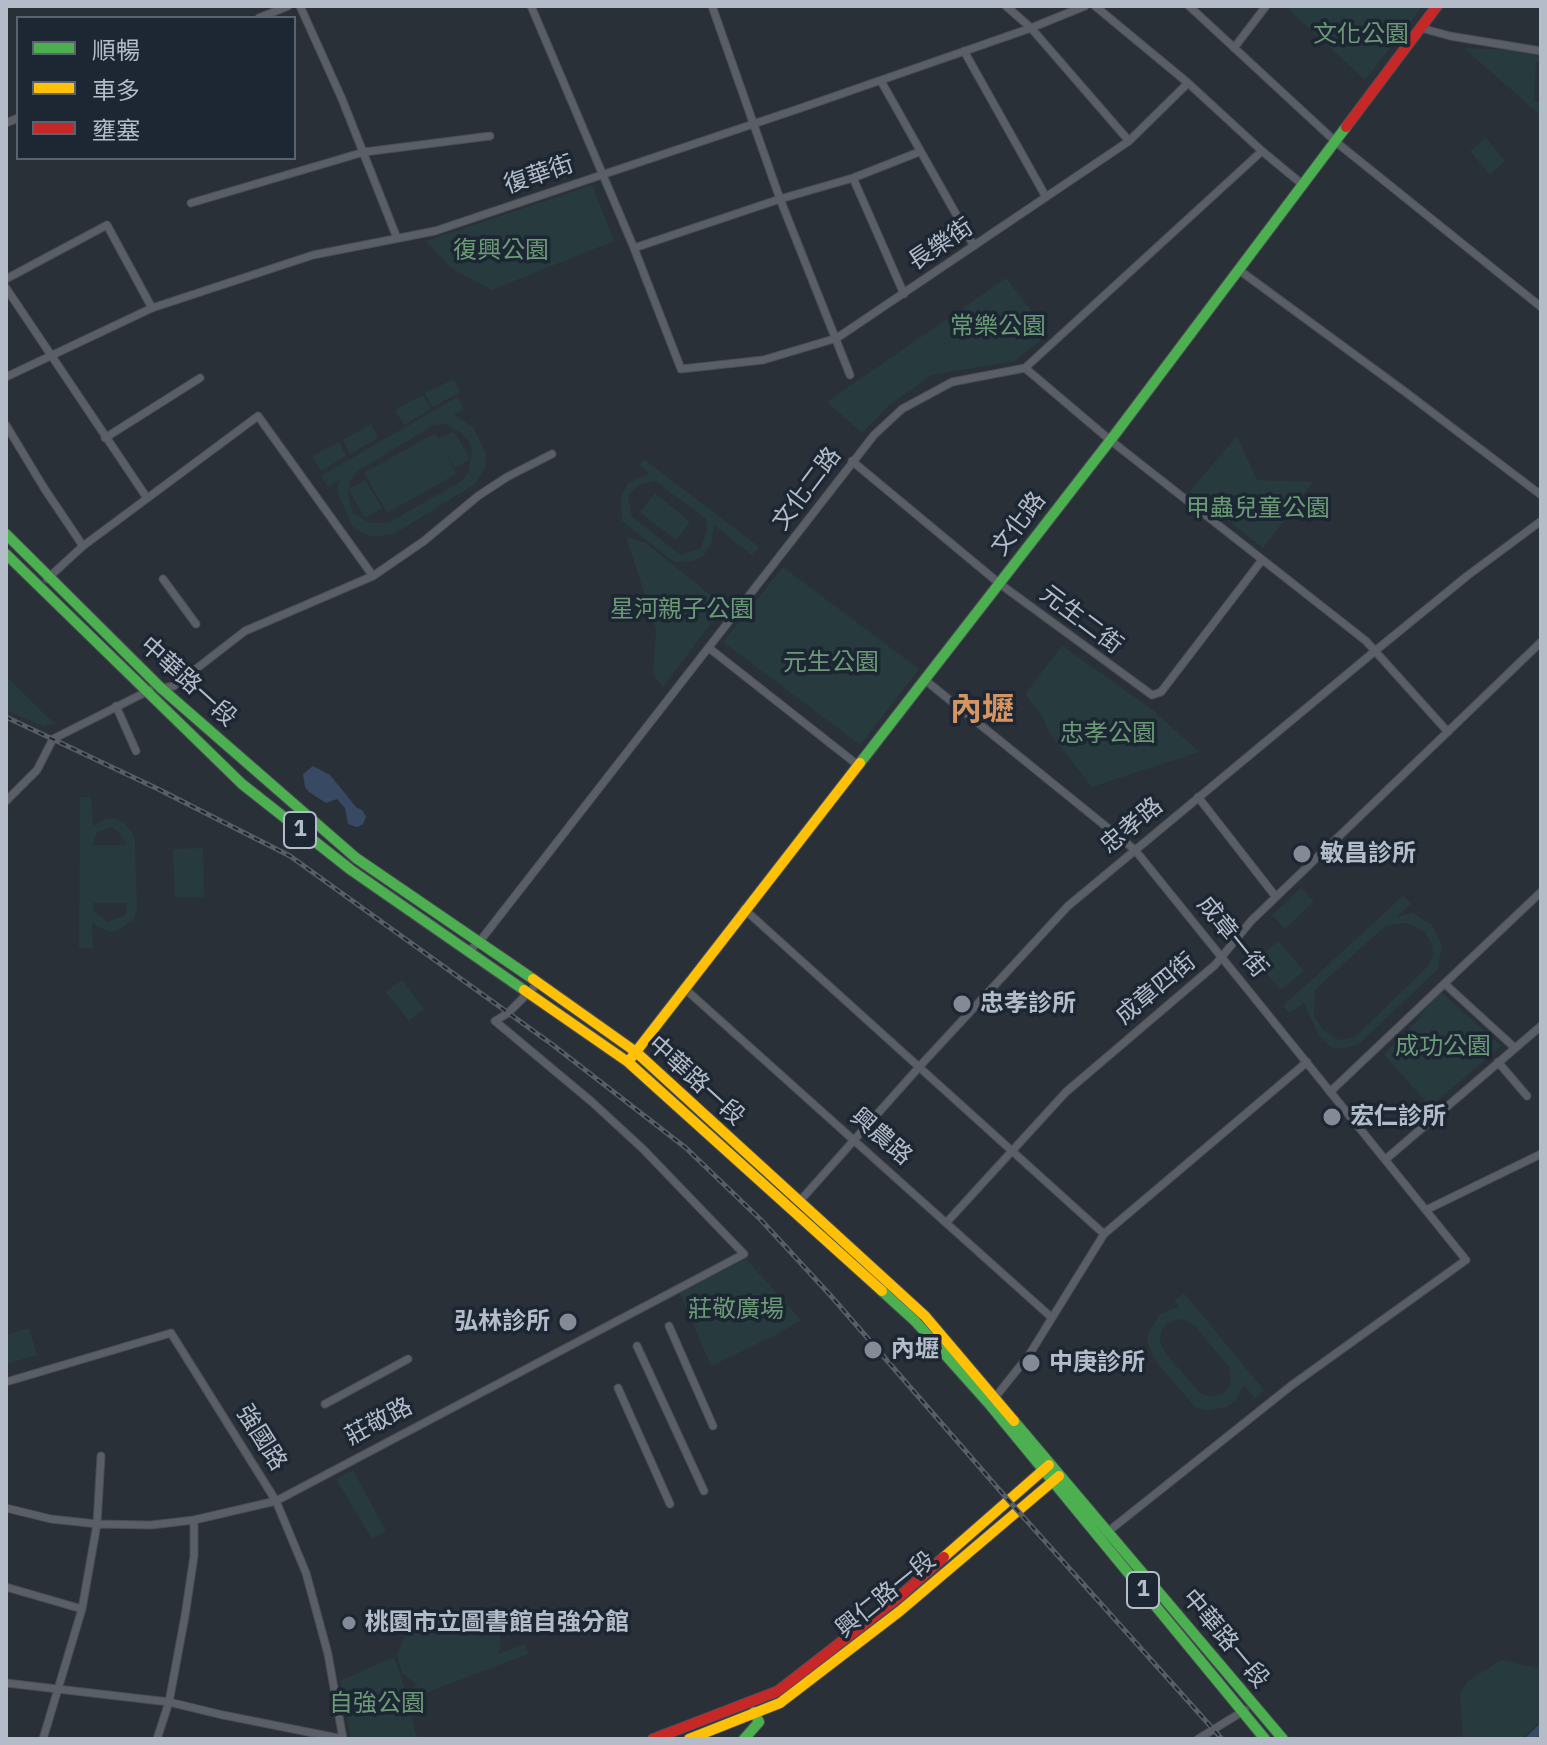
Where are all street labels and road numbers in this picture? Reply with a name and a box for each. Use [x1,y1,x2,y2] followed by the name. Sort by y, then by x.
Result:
[500,150,578,200] street label: 復華街
[903,213,979,277] street label: 長樂街
[767,442,847,536] street label: 文化二路
[986,487,1052,561] street label: 文化路
[1034,580,1128,660] street label: 元生二街
[134,631,242,733] street label: 中華路一段
[1095,792,1169,860] street label: 忠孝路
[284,812,316,848] road number: 1
[1191,891,1273,983] street label: 成章一街
[1110,947,1202,1031] street label: 成章四街
[642,1030,750,1132] street label: 中華路一段
[844,1103,918,1171] street label: 興農路
[340,1392,418,1452] street label: 莊敬路
[230,1400,292,1476] street label: 強國路
[830,1546,942,1644] street label: 興仁路一段
[1127,1572,1159,1608] road number: 1
[1175,1584,1275,1694] street label: 中華路一段

